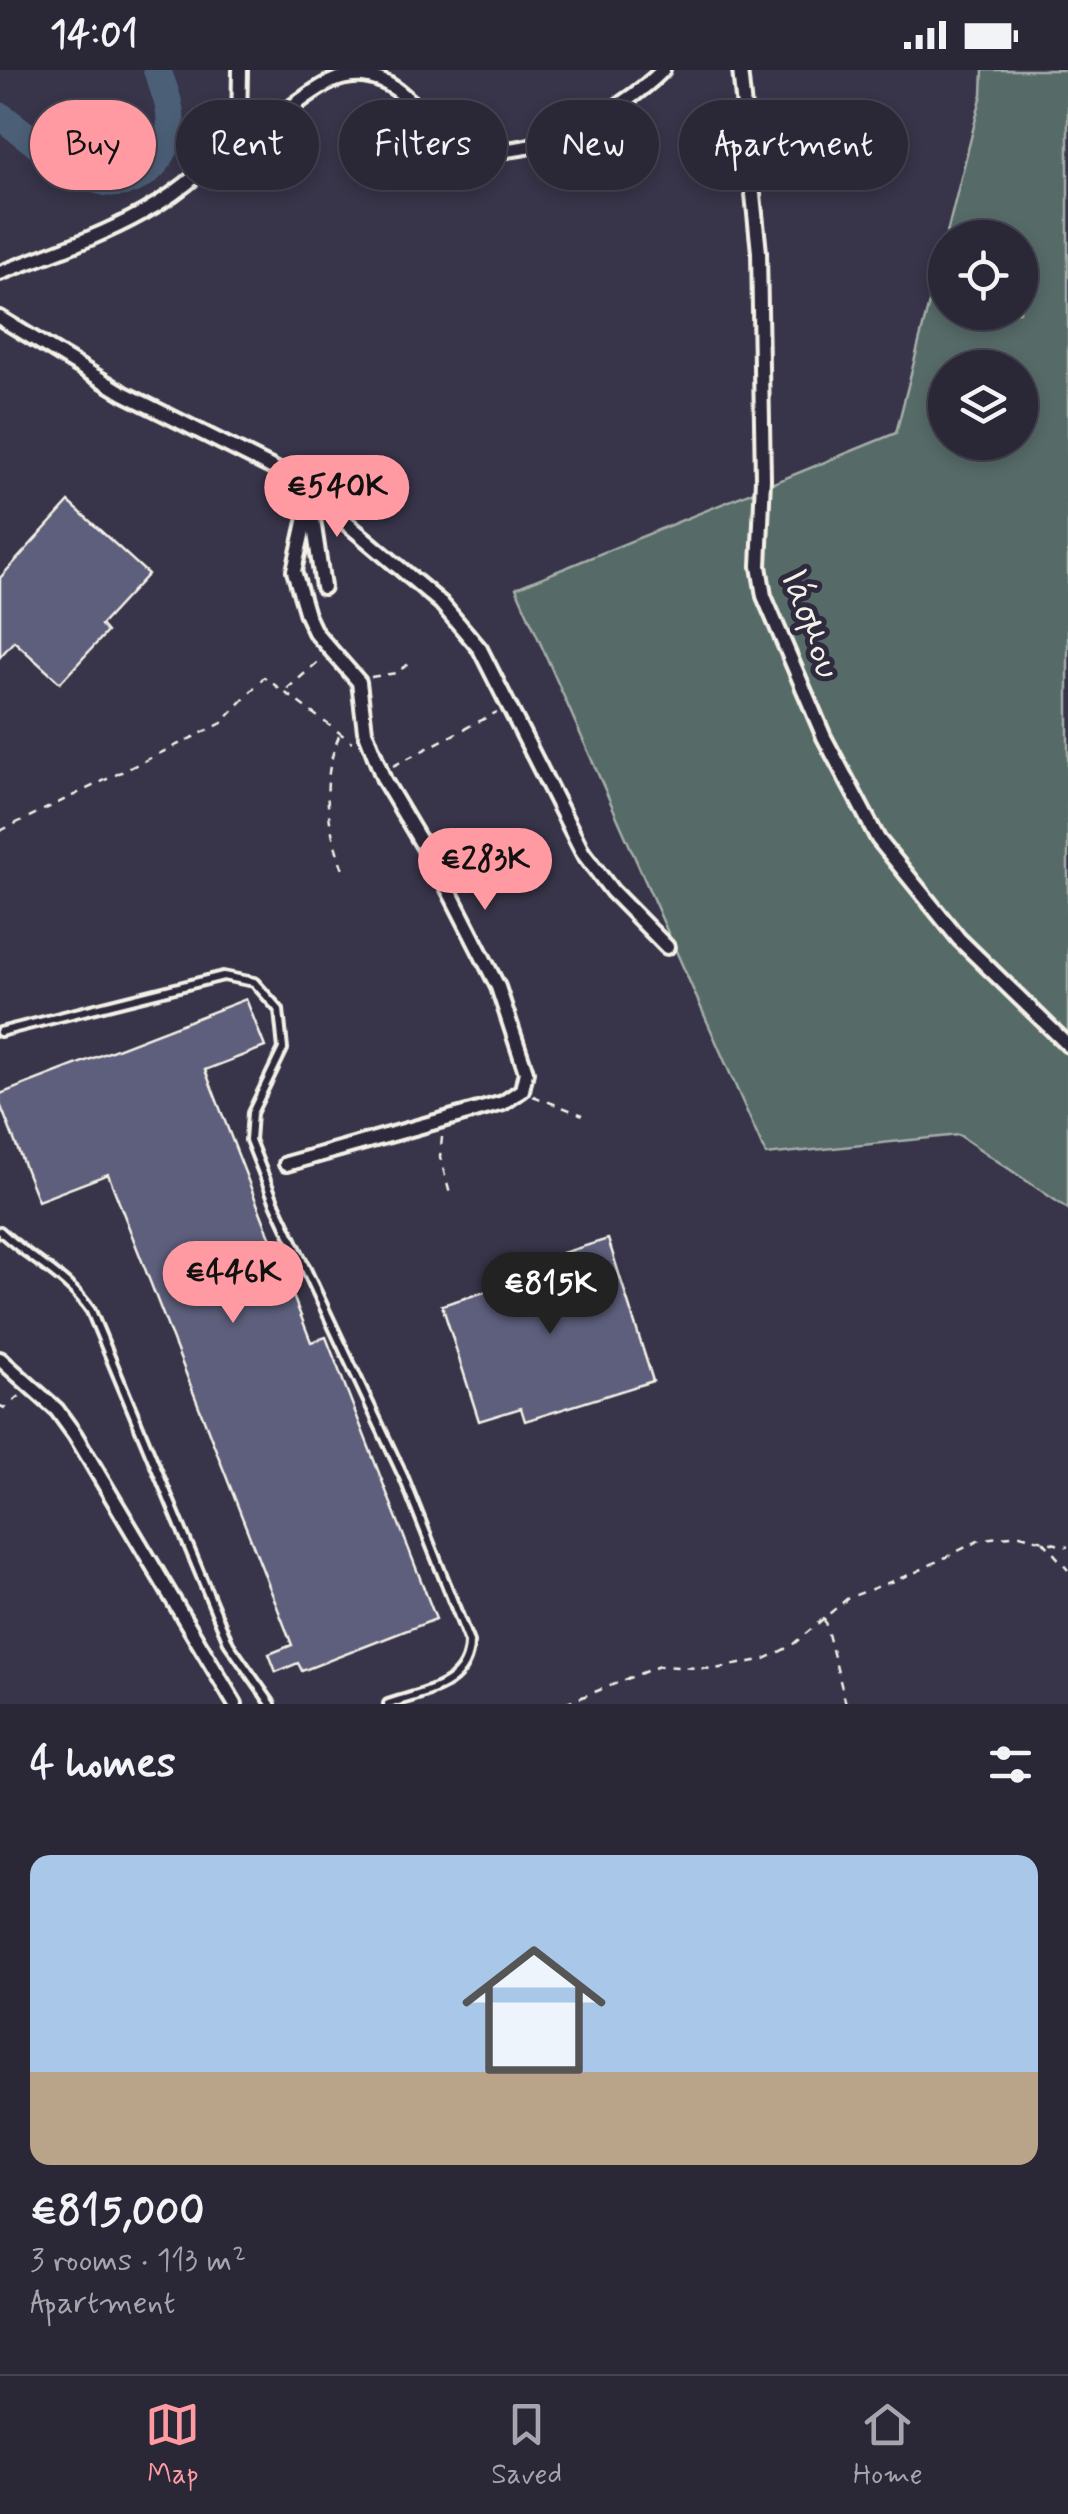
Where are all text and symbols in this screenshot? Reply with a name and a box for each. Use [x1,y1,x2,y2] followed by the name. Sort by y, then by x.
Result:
[50,11,138,60] text: 14:01
[30,100,156,190] chip: Buy
[176,100,319,190] chip: Rent
[339,100,507,190] chip: Filters
[527,100,659,190] chip: New
[679,100,908,190] chip: Apartment
[928,220,1038,460] map controls
[928,220,1038,330] button: locate
[928,350,1038,460] button: layers
[267,455,407,540] pin: €540K
[286,466,388,508] text: €540K
[767,562,852,685] street label: Ιάσμου
[415,828,555,913] pin: €283K
[440,839,530,881] text: €283K
[163,1241,303,1326] pin: €446K
[185,1252,281,1294] text: €446K
[480,1252,620,1337] pin: €815K
[503,1263,597,1305] text: €815K
[30,1737,176,1792] text: 4 homes
[983,1737,1038,1792] icon: filters
[444,1920,624,2100] icon: home
[30,2185,205,2240] text: €815,000
[30,2240,246,2282] text: 3 rooms · 113 m²
[30,2282,175,2324] text: Apartment
[145,2397,200,2494] tab: Map
[491,2397,562,2494] tab: Saved
[853,2397,923,2494] tab: Home

